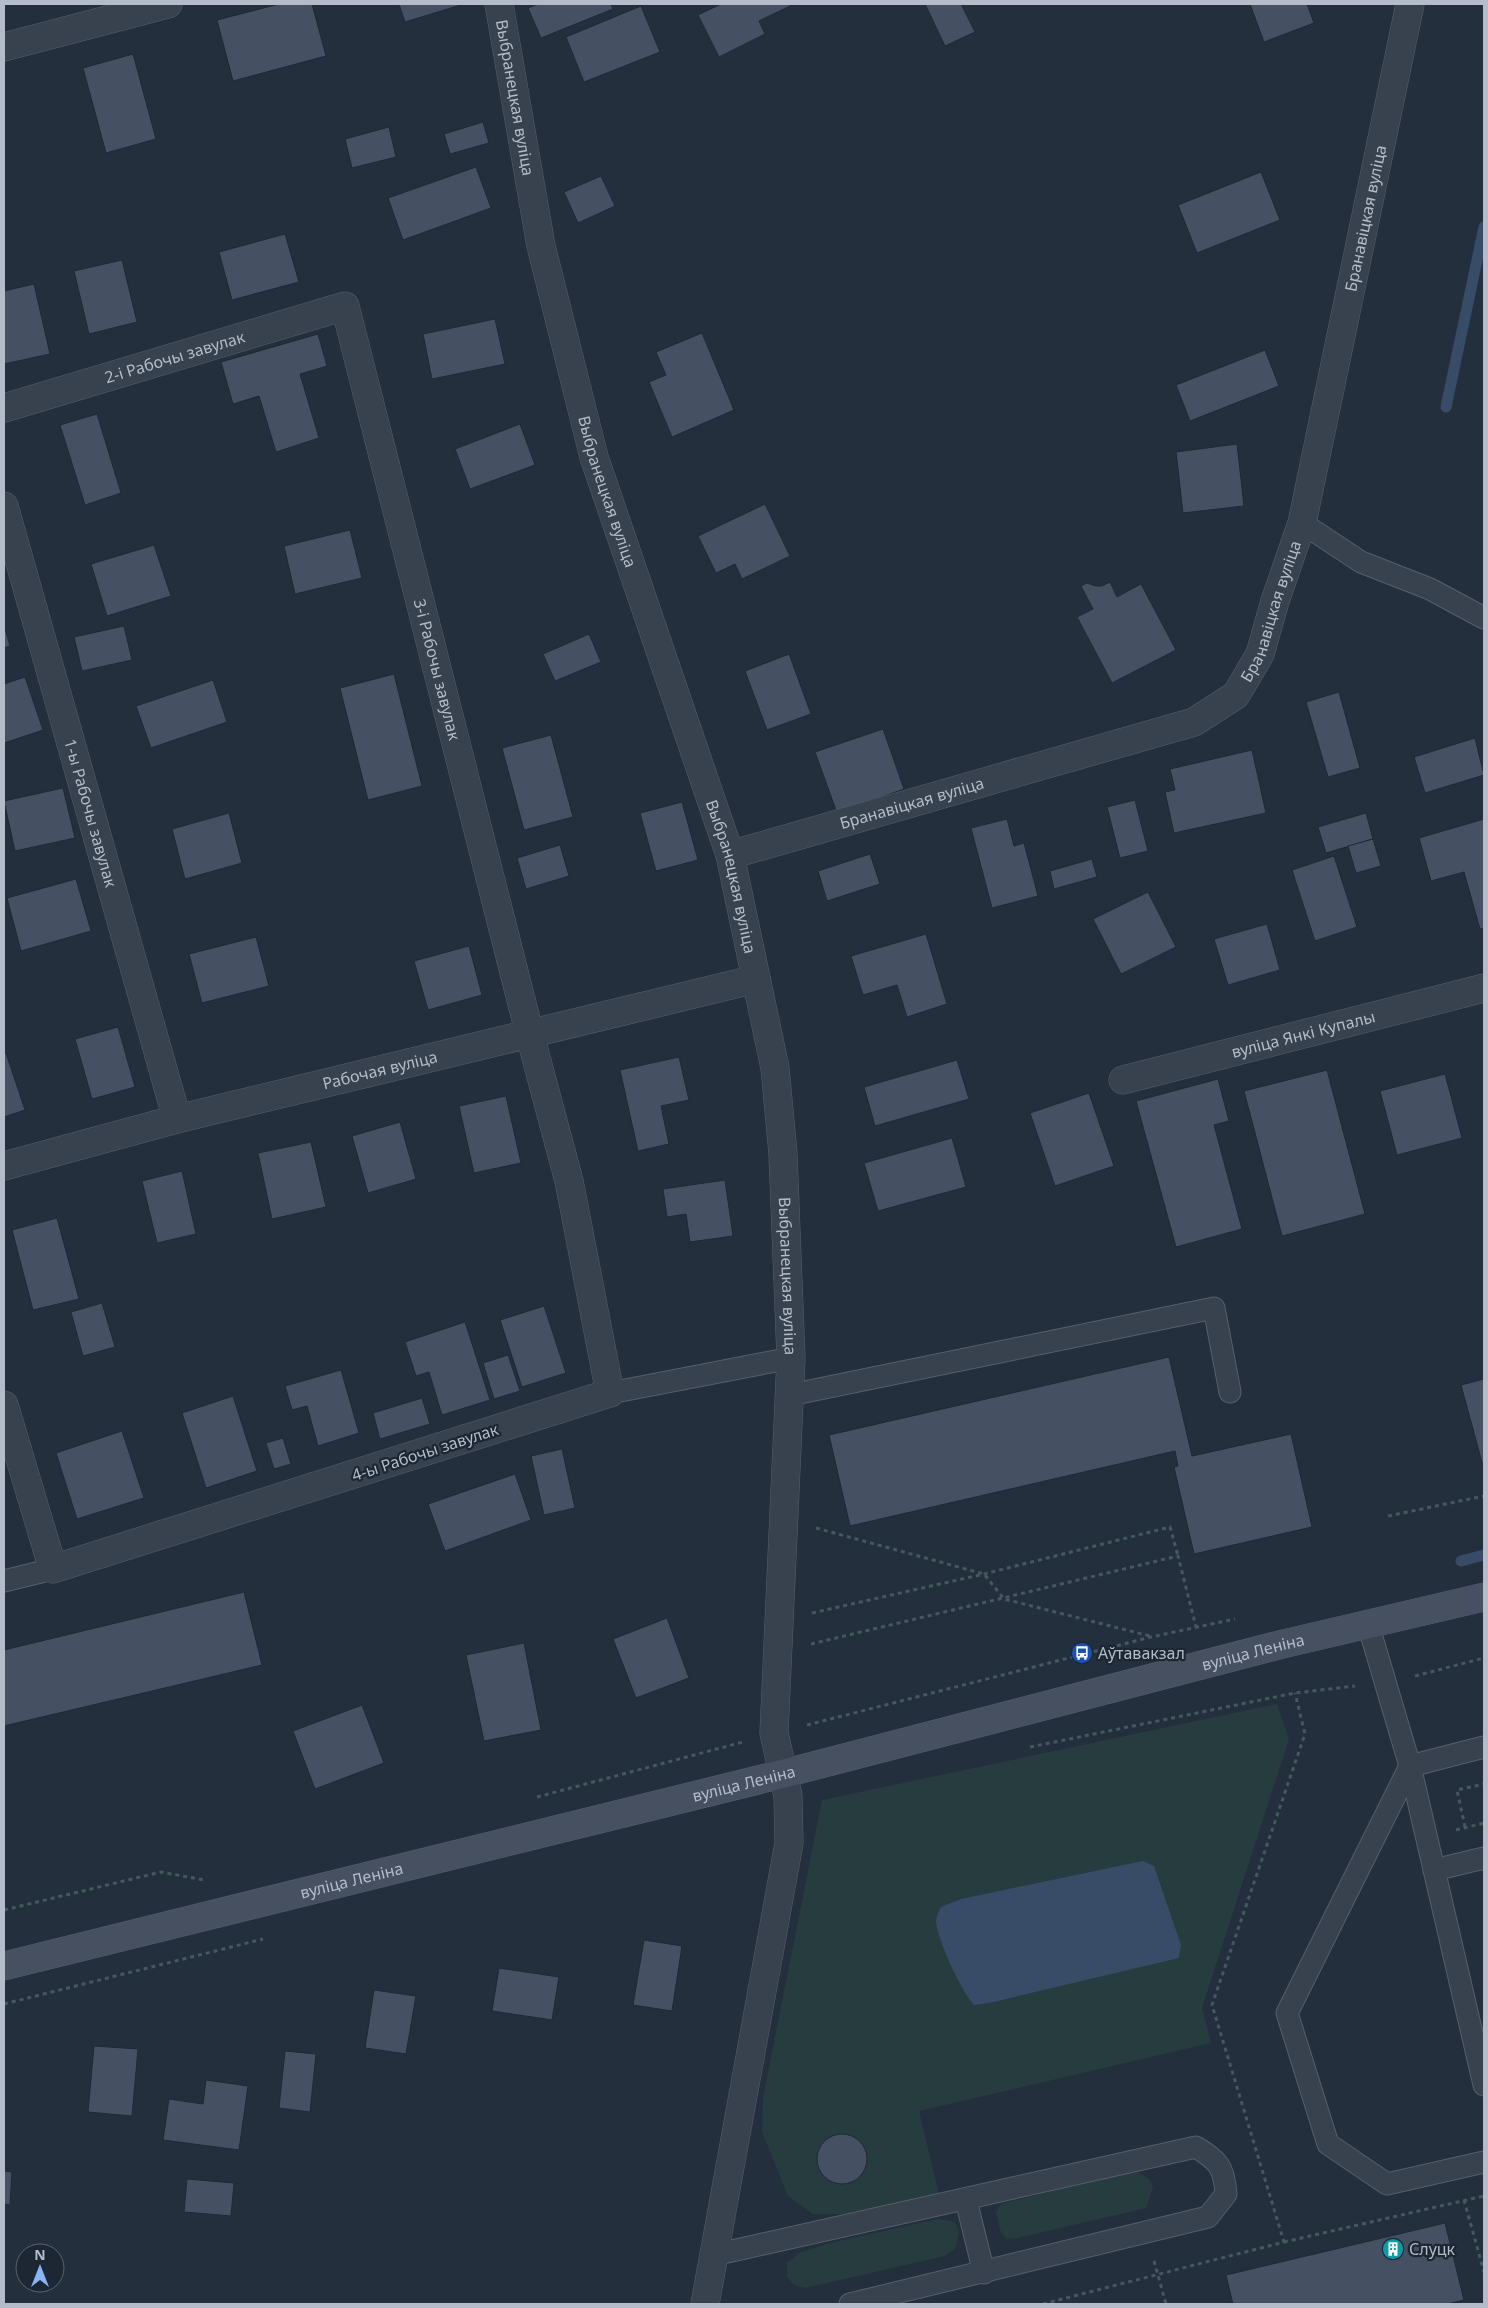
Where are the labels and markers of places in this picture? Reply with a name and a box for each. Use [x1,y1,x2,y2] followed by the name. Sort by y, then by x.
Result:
[1070,1641,1094,1665] bus stop icon: Аўтавакзал
[1098,1642,1185,1664] place label: Аўтавакзал
[1381,2237,1405,2261] building icon: Слуцк
[1409,2238,1456,2260] place label: Слуцк

